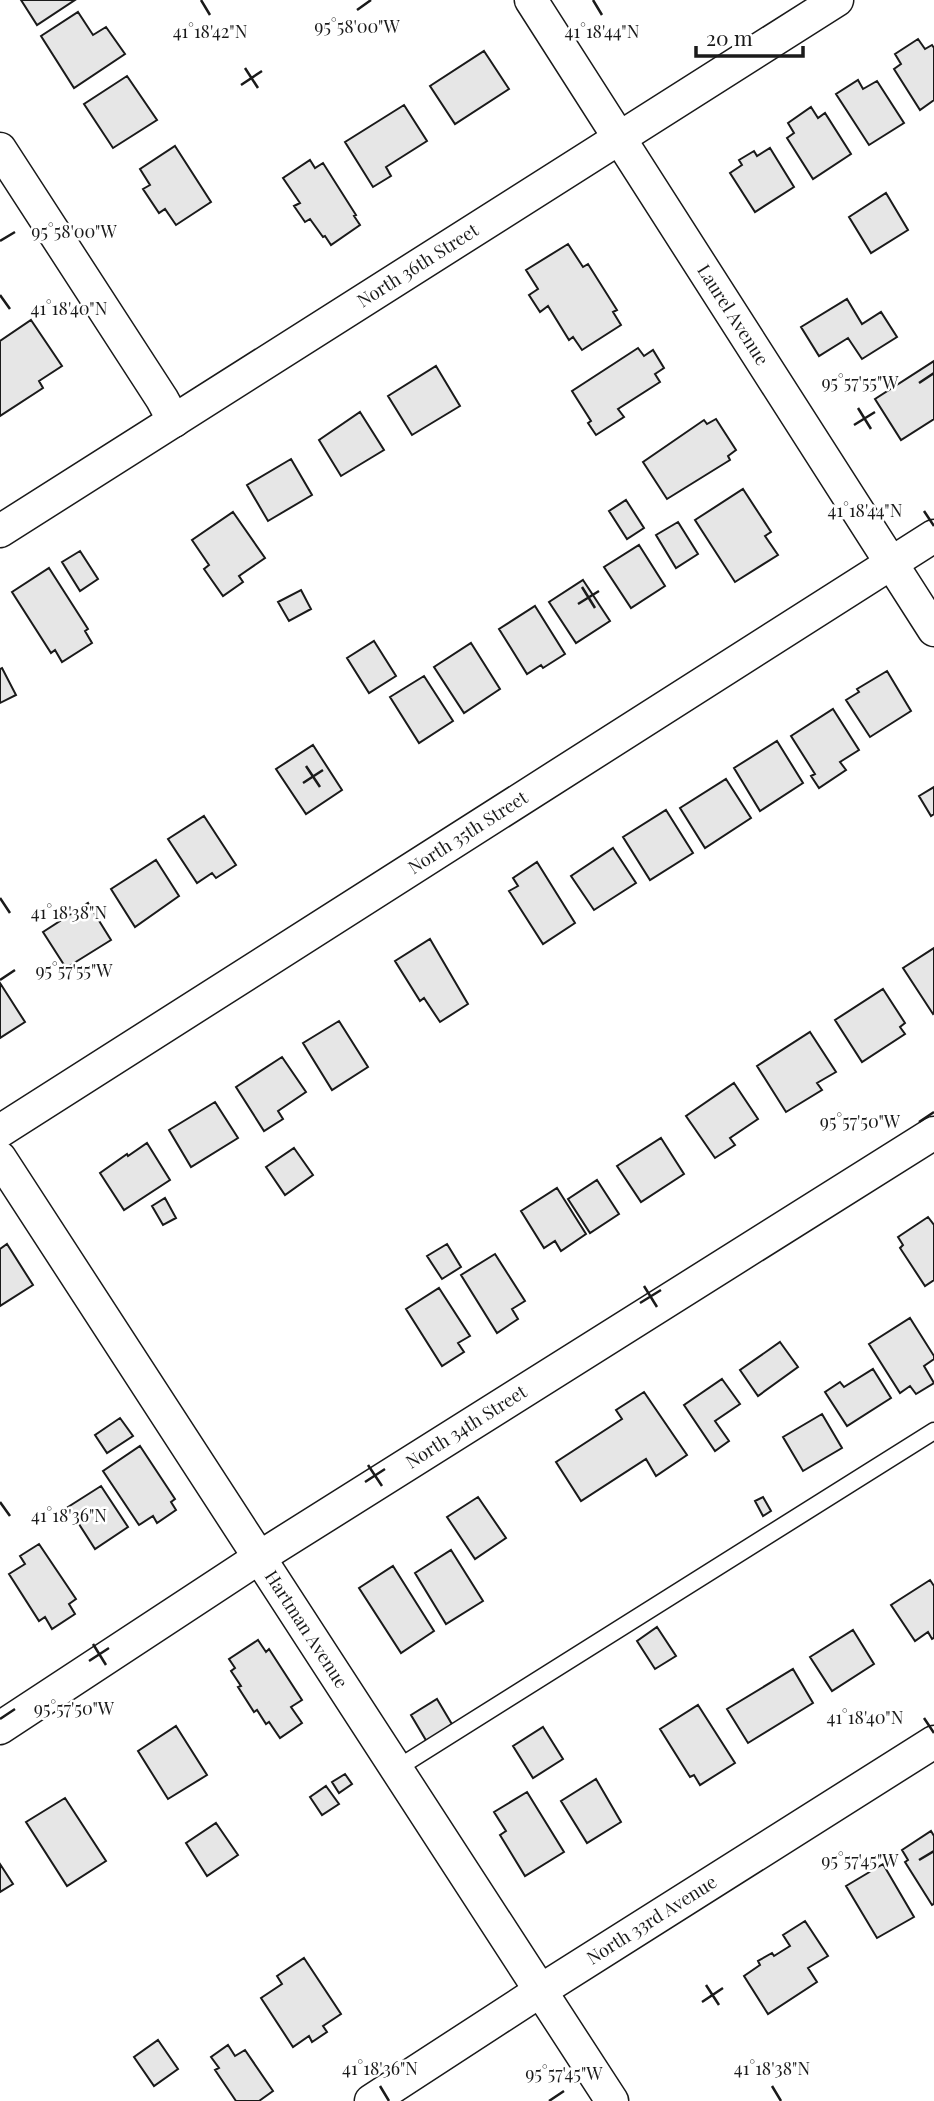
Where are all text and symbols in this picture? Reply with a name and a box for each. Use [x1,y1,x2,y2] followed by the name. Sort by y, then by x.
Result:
[314,14,400,38] text: 95°58'00"W
[696,14,803,58] scale bar
[173,19,248,43] text: 41°18'42"N
[565,19,640,43] text: 41°18'44"N
[706,23,753,51] text: 20 m
[352,217,483,312] street label: North 36th Street
[31,219,117,243] text: 95°58'00"W
[692,260,775,370] street label: Laurel Avenue
[31,296,108,320] text: 41°18'40"N
[821,370,899,394] text: 95°57'55"W
[828,498,903,522] text: 41°18'44"N
[403,785,532,879] street label: North 35th Street
[31,900,107,924] text: 41°18'38"N
[35,958,113,982] text: 95°57'55"W
[820,1109,901,1133] text: 95°57'50"W
[401,1379,531,1473] street label: North 34th Street
[31,1503,107,1527] text: 41°18'36"N
[260,1565,354,1692] street label: Hartman Avenue
[34,1696,115,1720] text: 95°57'50"W
[827,1705,904,1729] text: 41°18'40"N
[821,1848,899,1872] text: 95°57'45"W
[582,1869,721,1969] street label: North 33rd Avenue
[342,2056,418,2080] text: 41°18'36"N
[734,2056,810,2080] text: 41°18'38"N
[525,2061,603,2085] text: 95°57'45"W

